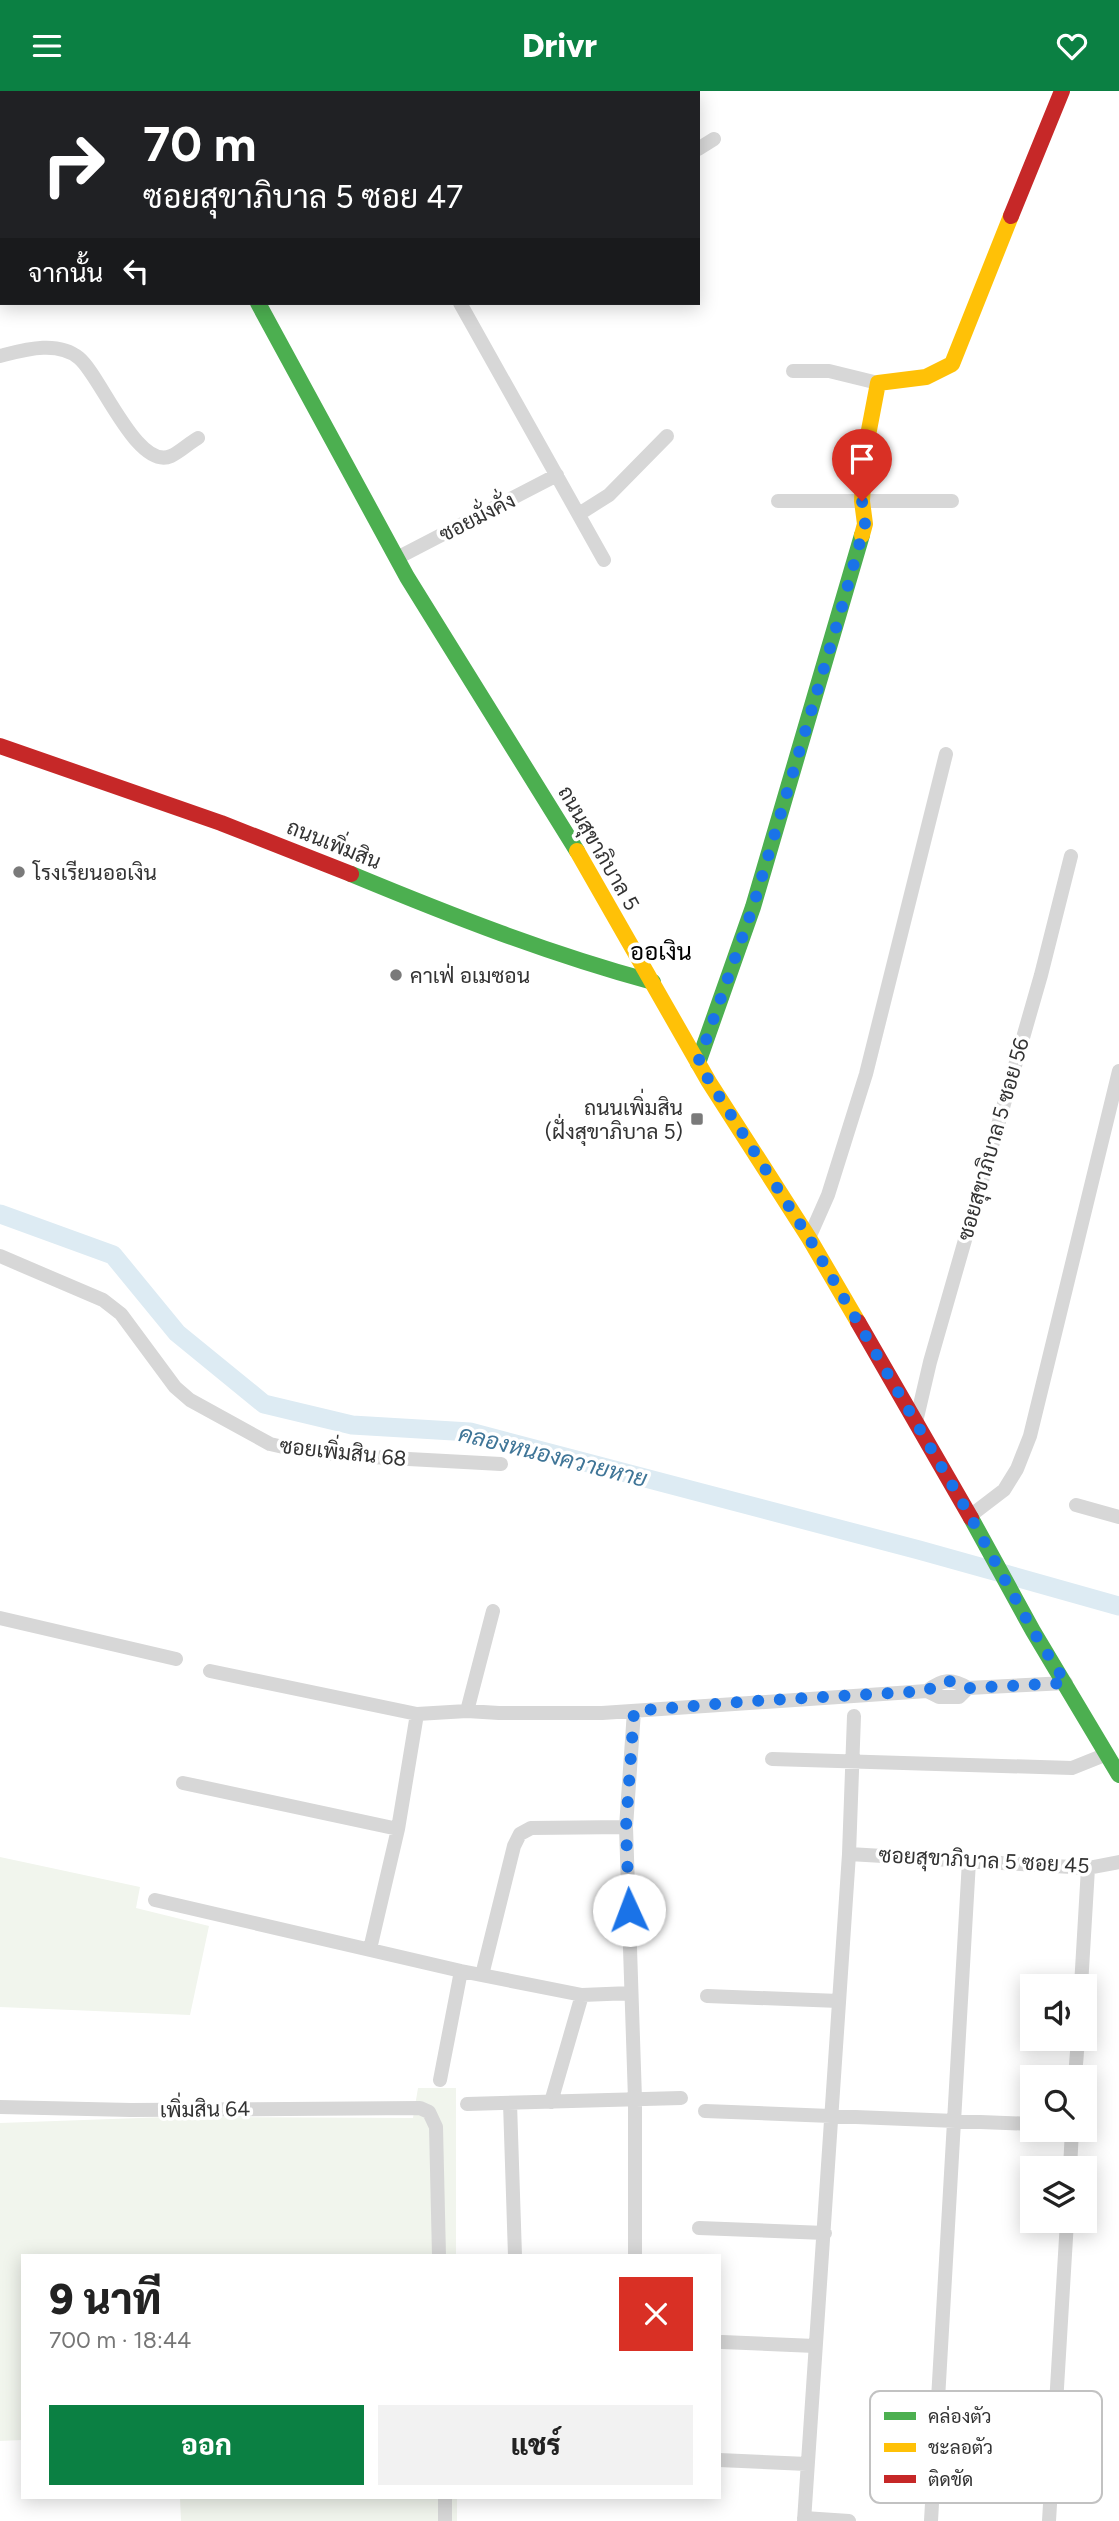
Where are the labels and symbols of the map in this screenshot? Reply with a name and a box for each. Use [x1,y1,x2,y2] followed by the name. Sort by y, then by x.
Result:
[832,429,892,501] pin
[432,482,519,547] street label: ซอยมั่งคั่ง
[551,781,645,916] street label: ถนนสุขาภิบาล 5
[283,808,387,874] street label: ถนนเพิ่มสิน
[32,860,157,885] place label: โรงเรียนออเงิน
[11,864,27,880] marker: โรงเรียนออเงิน
[630,937,692,966] district label: ออเงิน
[410,963,530,988] place label: คาเฟ่ อเมซอน
[388,967,404,983] marker: คาเฟ่ อเมซอน
[952,1035,1036,1244] street label: ซอยสุขาภิบาล 5 ซอย 56
[545,1088,683,1146] place label: ถนนเพิ่มสิน (ฝั่งสุขาภิบาล 5)
[689,1111,705,1127] marker: ถนนเพิ่มสิน (ฝั่งสุขาภิบาล 5)
[456,1419,650,1493] water label: คลองหนองควายหาย
[278,1427,408,1471] street label: ซอยเพิ่มสิน 68
[878,1842,1090,1880] street label: ซอยสุขาภิบาล 5 ซอย 45
[592,1873,666,1947] position arrow
[160,2090,250,2122] street label: เพิ่มสิน 64
[870,2391,1102,2503] legend
[928,2405,992,2428] text: คล่องตัว
[928,2436,993,2459] text: ชะลอตัว
[928,2468,973,2491] text: ติดขัด

